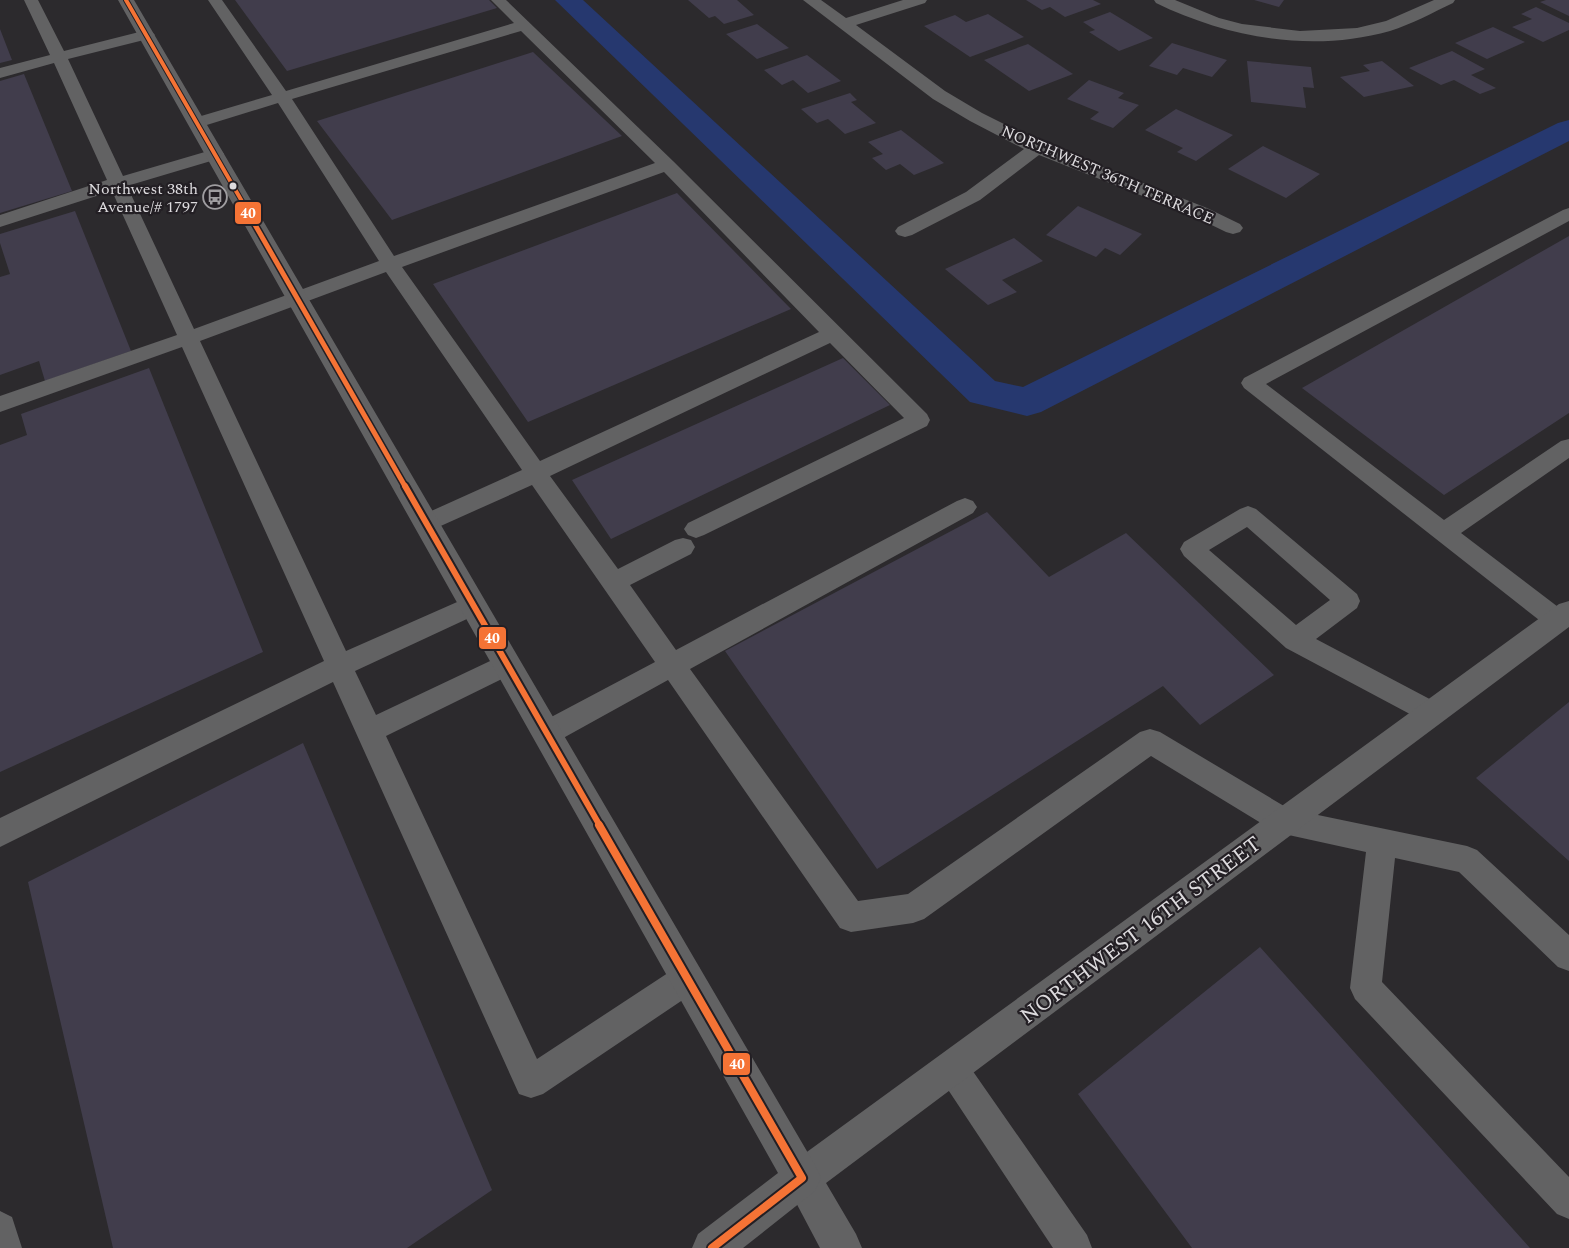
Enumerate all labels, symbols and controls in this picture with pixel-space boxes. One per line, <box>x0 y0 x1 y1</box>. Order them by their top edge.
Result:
street label: NORTHWEST 36TH TERRACE <box>998 119 1218 231</box>
place label: Northwest 38th Avenue/# 1797 <box>88 177 198 219</box>
unlabelled marker <box>228 181 238 191</box>
bus stop icon: Northwest 38th Avenue/# 1797 <box>202 184 228 210</box>
line badge: 40 <box>234 201 262 225</box>
text: 40 <box>240 203 256 224</box>
line badge: 40 <box>478 626 507 650</box>
text: 40 <box>484 628 500 649</box>
street label: NORTHWEST 16TH STREET <box>1013 828 1269 1032</box>
line badge: 40 <box>722 1052 751 1076</box>
text: 40 <box>729 1054 745 1075</box>

